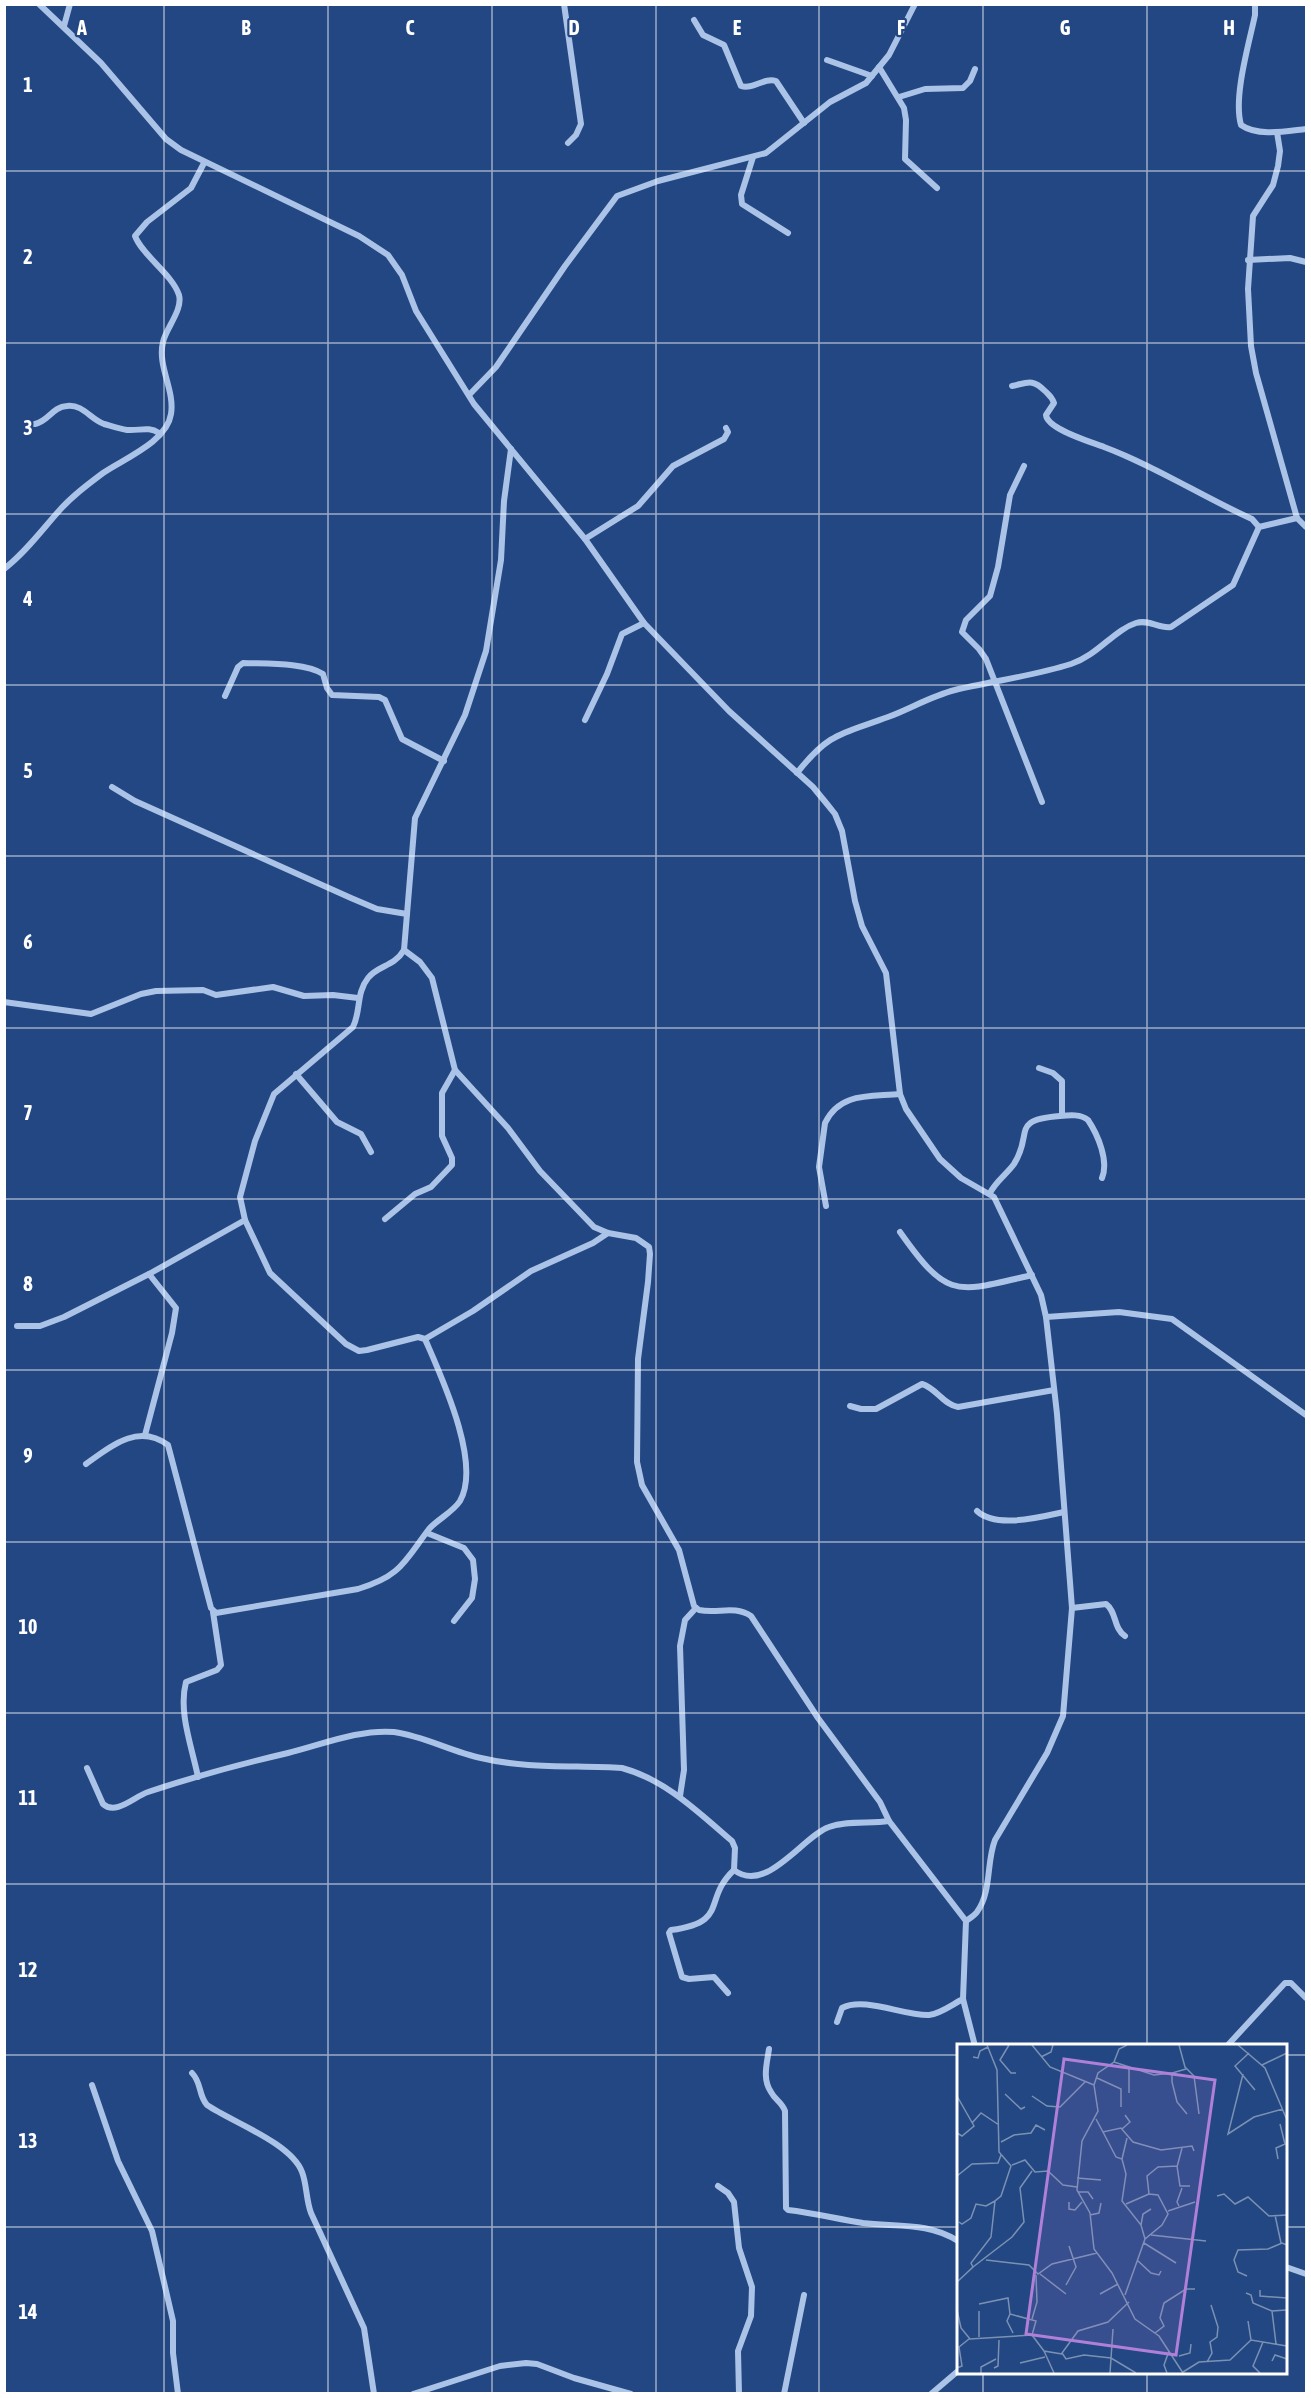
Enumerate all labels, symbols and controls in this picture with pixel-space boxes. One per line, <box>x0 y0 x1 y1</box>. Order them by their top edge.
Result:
text: A <box>76 16 87 39</box>
text: B <box>241 16 251 39</box>
text: C <box>406 16 415 39</box>
text: D <box>568 16 580 39</box>
text: E <box>733 16 742 39</box>
text: F <box>897 16 905 39</box>
text: G <box>1060 16 1071 39</box>
text: H <box>1223 16 1235 39</box>
text: 1 <box>23 73 33 96</box>
text: 2 <box>23 245 33 268</box>
text: 3 <box>23 416 33 439</box>
text: 4 <box>22 587 33 610</box>
text: 5 <box>23 759 33 782</box>
text: 6 <box>23 930 33 953</box>
text: 7 <box>23 1101 33 1124</box>
text: 8 <box>23 1272 33 1295</box>
text: 9 <box>23 1444 33 1467</box>
text: 10 <box>19 1615 37 1638</box>
text: 11 <box>19 1786 37 1809</box>
text: 12 <box>19 1958 37 1981</box>
inset map <box>957 2044 1287 2374</box>
text: 13 <box>19 2129 37 2152</box>
text: 14 <box>19 2300 37 2323</box>

